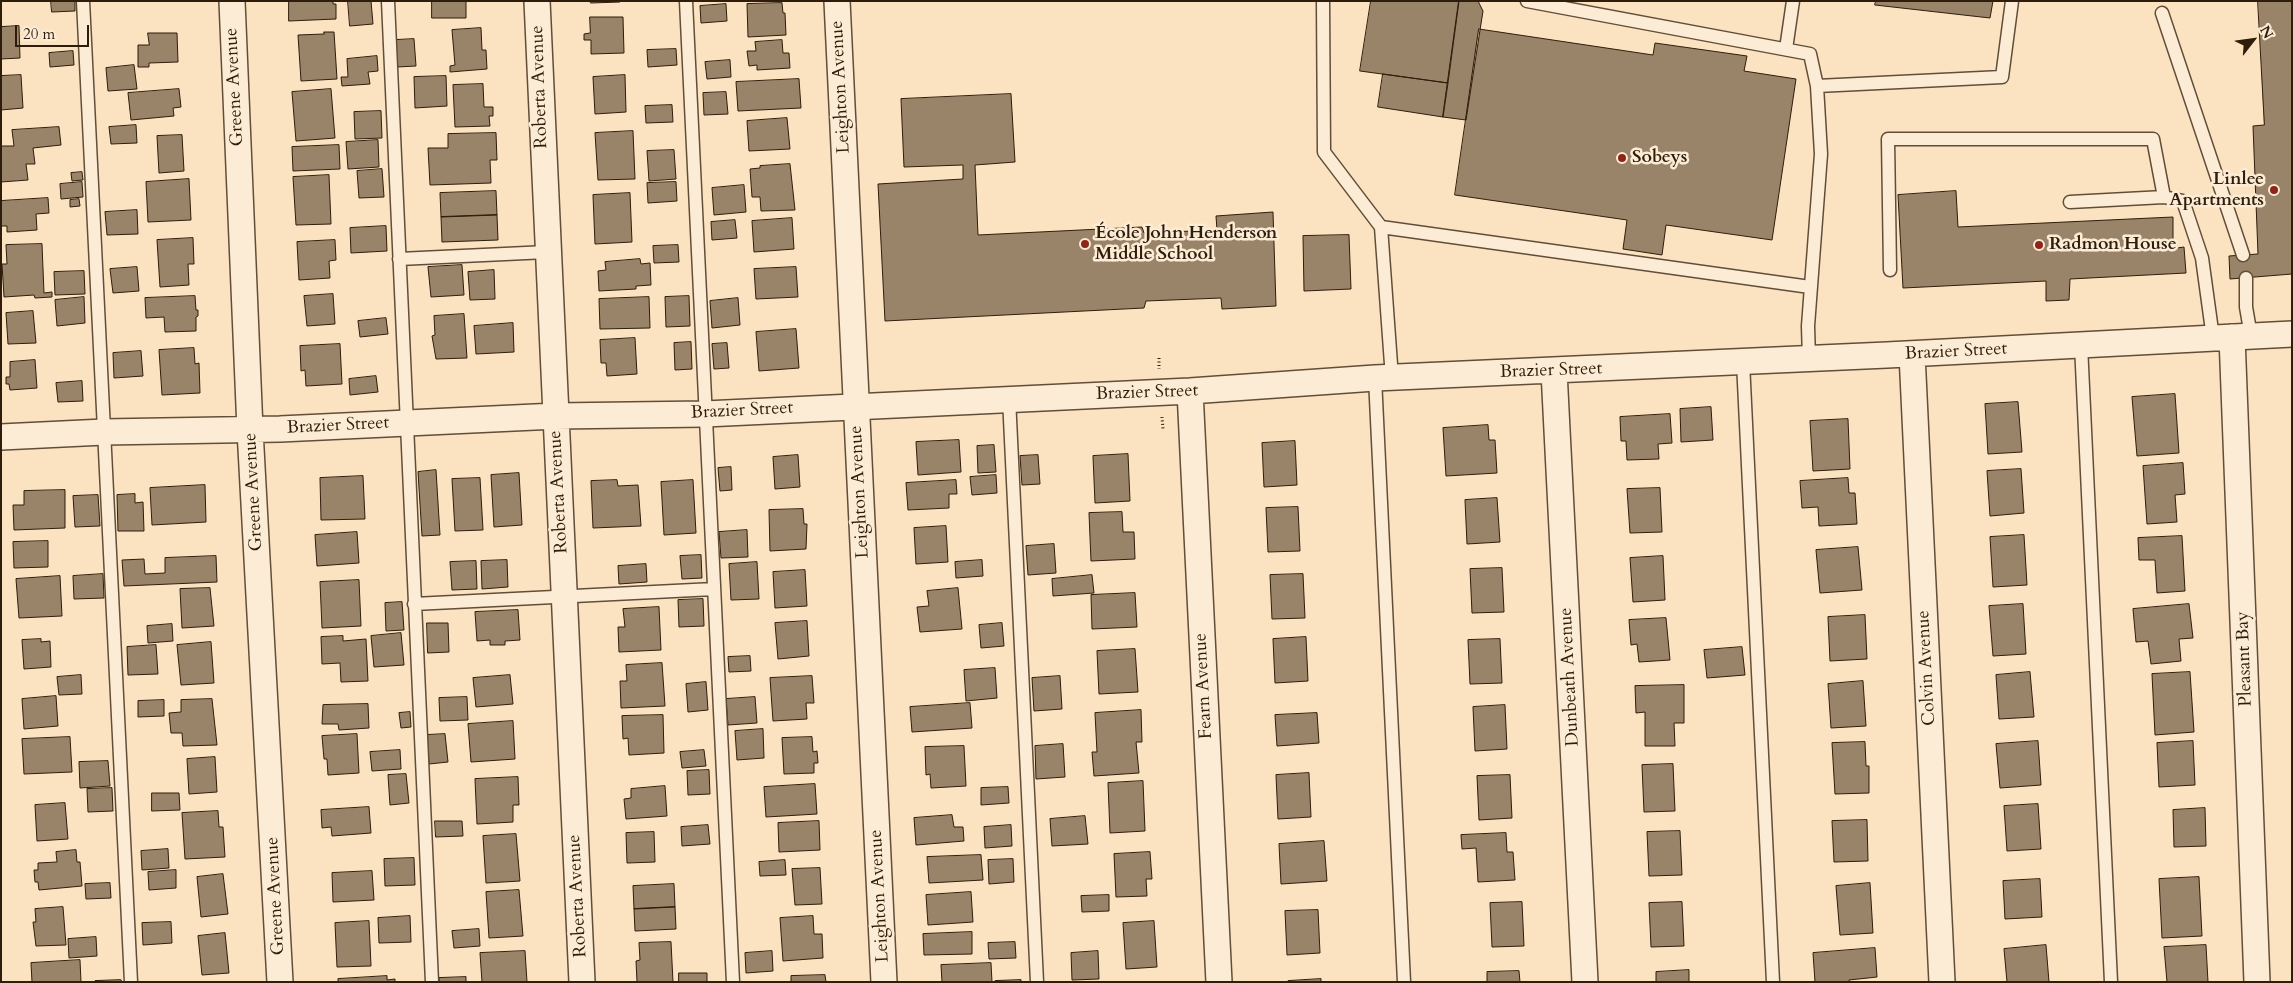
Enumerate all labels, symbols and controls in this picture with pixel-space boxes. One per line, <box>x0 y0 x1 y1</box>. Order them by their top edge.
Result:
scale bar <box>18 15 91 47</box>
north arrow <box>2228 15 2278 65</box>
street label: Leighton Avenue <box>827 20 855 154</box>
text: N <box>2255 22 2278 42</box>
text: 20 m <box>23 24 55 44</box>
street label: Roberta Avenue <box>527 25 553 149</box>
street label: Greene Avenue <box>221 27 249 147</box>
place label: Sobeys <box>1632 147 1687 169</box>
marker: Sobeys <box>1616 152 1628 164</box>
place label: Linlee Apartments <box>2169 169 2264 212</box>
marker: Linlee Apartments <box>2268 184 2280 196</box>
place label: École John Henderson Middle School <box>1095 223 1277 266</box>
place label: Radmon House <box>2049 234 2177 256</box>
marker: École John Henderson Middle School <box>1079 238 1091 250</box>
marker: Radmon House <box>2033 239 2045 251</box>
street label: Brazier Street <box>1904 339 2008 365</box>
street label: Brazier Street <box>1499 358 1603 384</box>
street label: Brazier Street <box>1095 380 1199 406</box>
street label: Brazier Street <box>690 398 794 424</box>
street label: Brazier Street <box>286 413 390 439</box>
street label: Leighton Avenue <box>846 425 874 559</box>
street label: Roberta Avenue <box>545 430 573 554</box>
street label: Greene Avenue <box>240 432 268 552</box>
street label: Dunbeath Avenue <box>1556 607 1584 747</box>
street label: Colvin Avenue <box>1913 610 1941 726</box>
street label: Pleasant Bay <box>2233 611 2257 707</box>
street label: Fearn Avenue <box>1190 632 1218 740</box>
street label: Leighton Avenue <box>866 829 894 963</box>
street label: Roberta Avenue <box>564 834 592 958</box>
street label: Greene Avenue <box>262 836 290 956</box>

